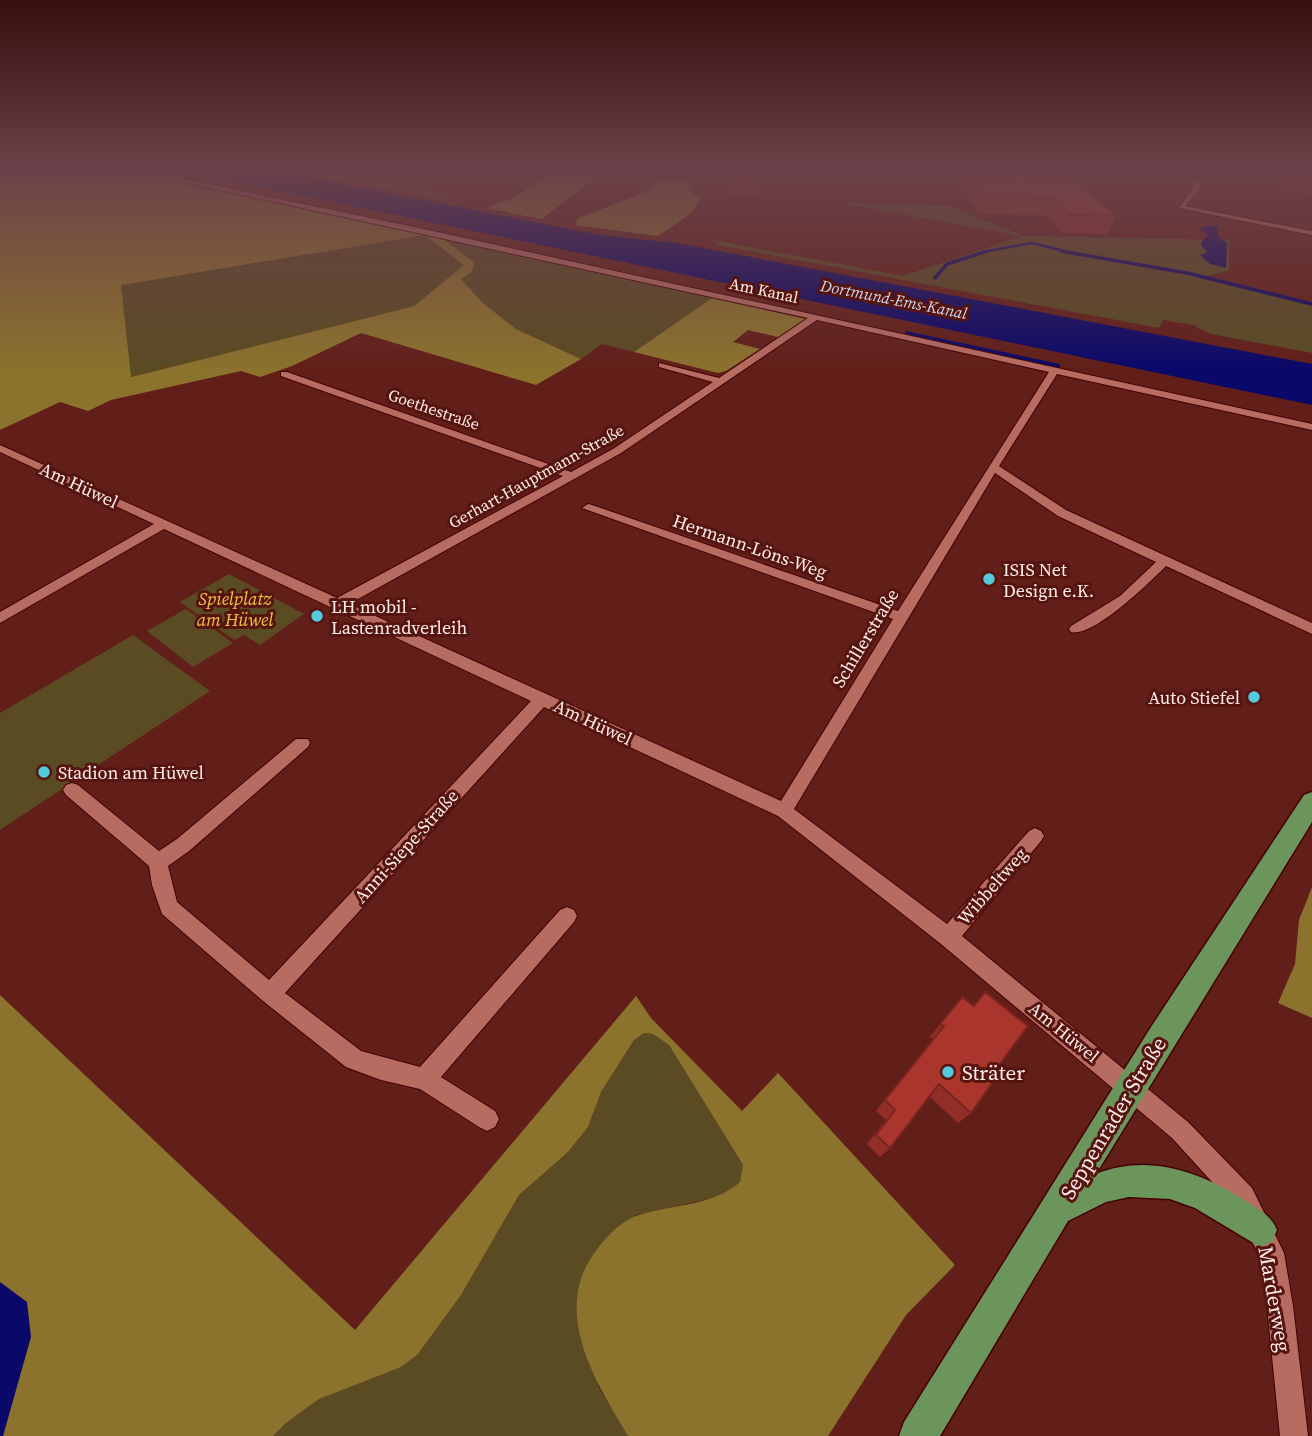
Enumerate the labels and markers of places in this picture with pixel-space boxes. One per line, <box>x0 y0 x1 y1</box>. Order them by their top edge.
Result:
place label: ISIS Net Design e.K. <box>1003 557 1094 603</box>
marker: ISIS Net Design e.K. <box>981 571 997 587</box>
place label: LH mobil - Lastenradverleih <box>331 594 467 640</box>
marker: LH mobil - Lastenradverleih <box>309 608 325 624</box>
place label: Auto Stiefel <box>1148 685 1240 710</box>
marker: Auto Stiefel <box>1246 689 1262 705</box>
place label: Stadion am Hüwel <box>58 760 204 785</box>
marker: Stadion am Hüwel <box>36 764 52 780</box>
place label: Sträter <box>962 1058 1025 1087</box>
marker: Sträter <box>940 1064 956 1080</box>

